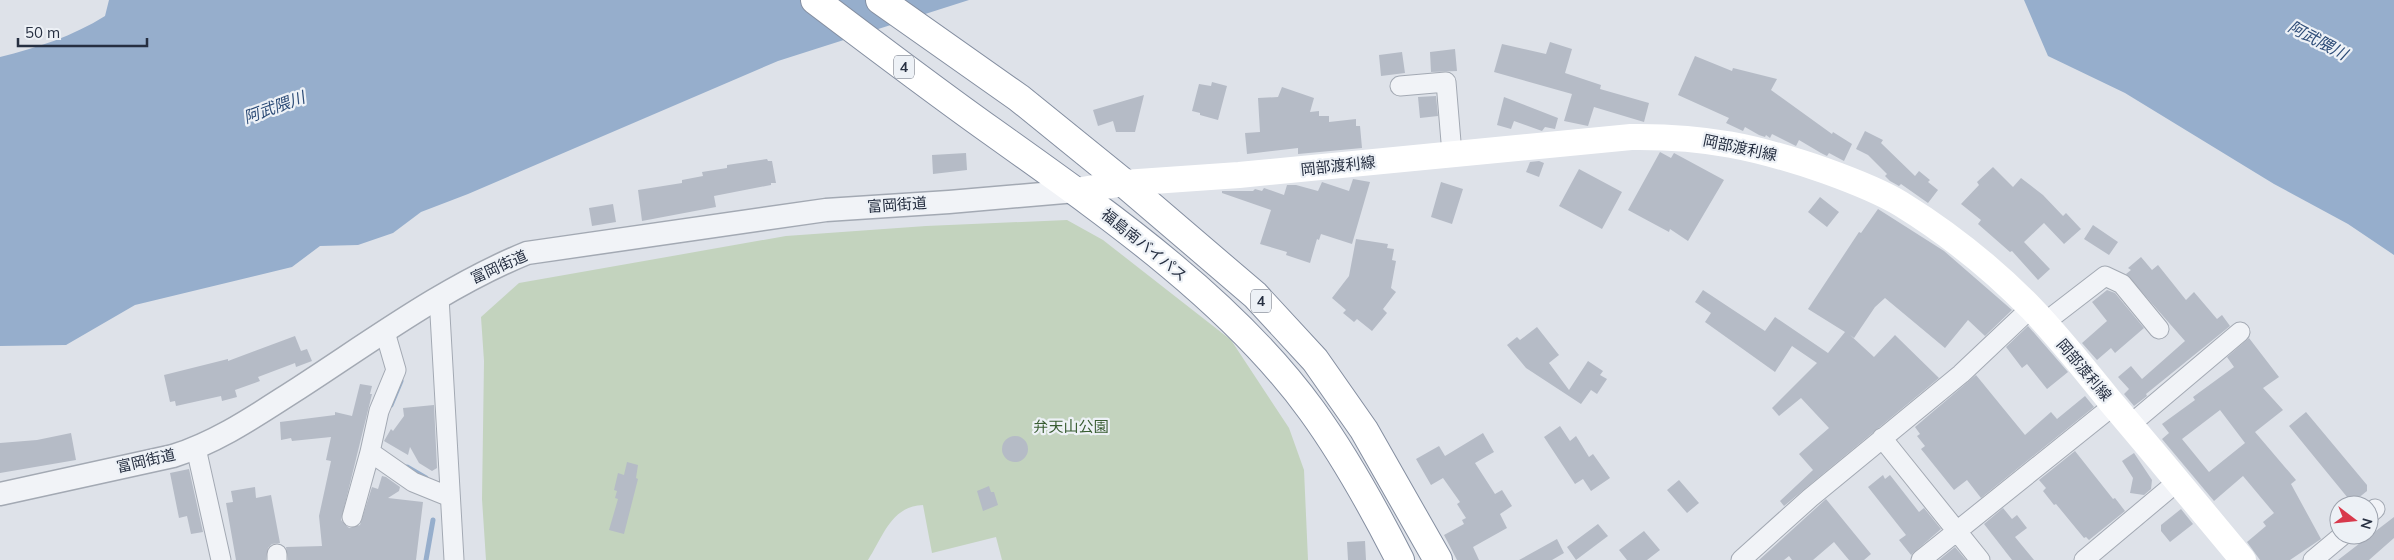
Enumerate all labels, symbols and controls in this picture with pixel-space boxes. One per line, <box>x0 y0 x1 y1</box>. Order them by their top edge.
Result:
scale bar <box>18 15 146 47</box>
water label: 阿武隈川 <box>2285 16 2353 65</box>
text: 50 m <box>25 23 60 42</box>
road number: 4 <box>894 56 914 78</box>
water label: 阿武隈川 <box>241 86 309 127</box>
street label: 岡部渡利線 <box>1701 130 1779 165</box>
street label: 岡部渡利線 <box>1300 152 1376 179</box>
street label: 富岡街道 <box>866 193 928 216</box>
street label: 福島南バイパス <box>1098 204 1191 285</box>
street label: 富岡街道 <box>468 246 530 287</box>
road number: 4 <box>1251 290 1271 312</box>
street label: 岡部渡利線 <box>2053 335 2116 405</box>
park label: 弁天山公園 <box>1033 417 1109 436</box>
street label: 富岡街道 <box>115 445 177 477</box>
north arrow <box>2329 495 2379 545</box>
text: N <box>2356 516 2377 531</box>

